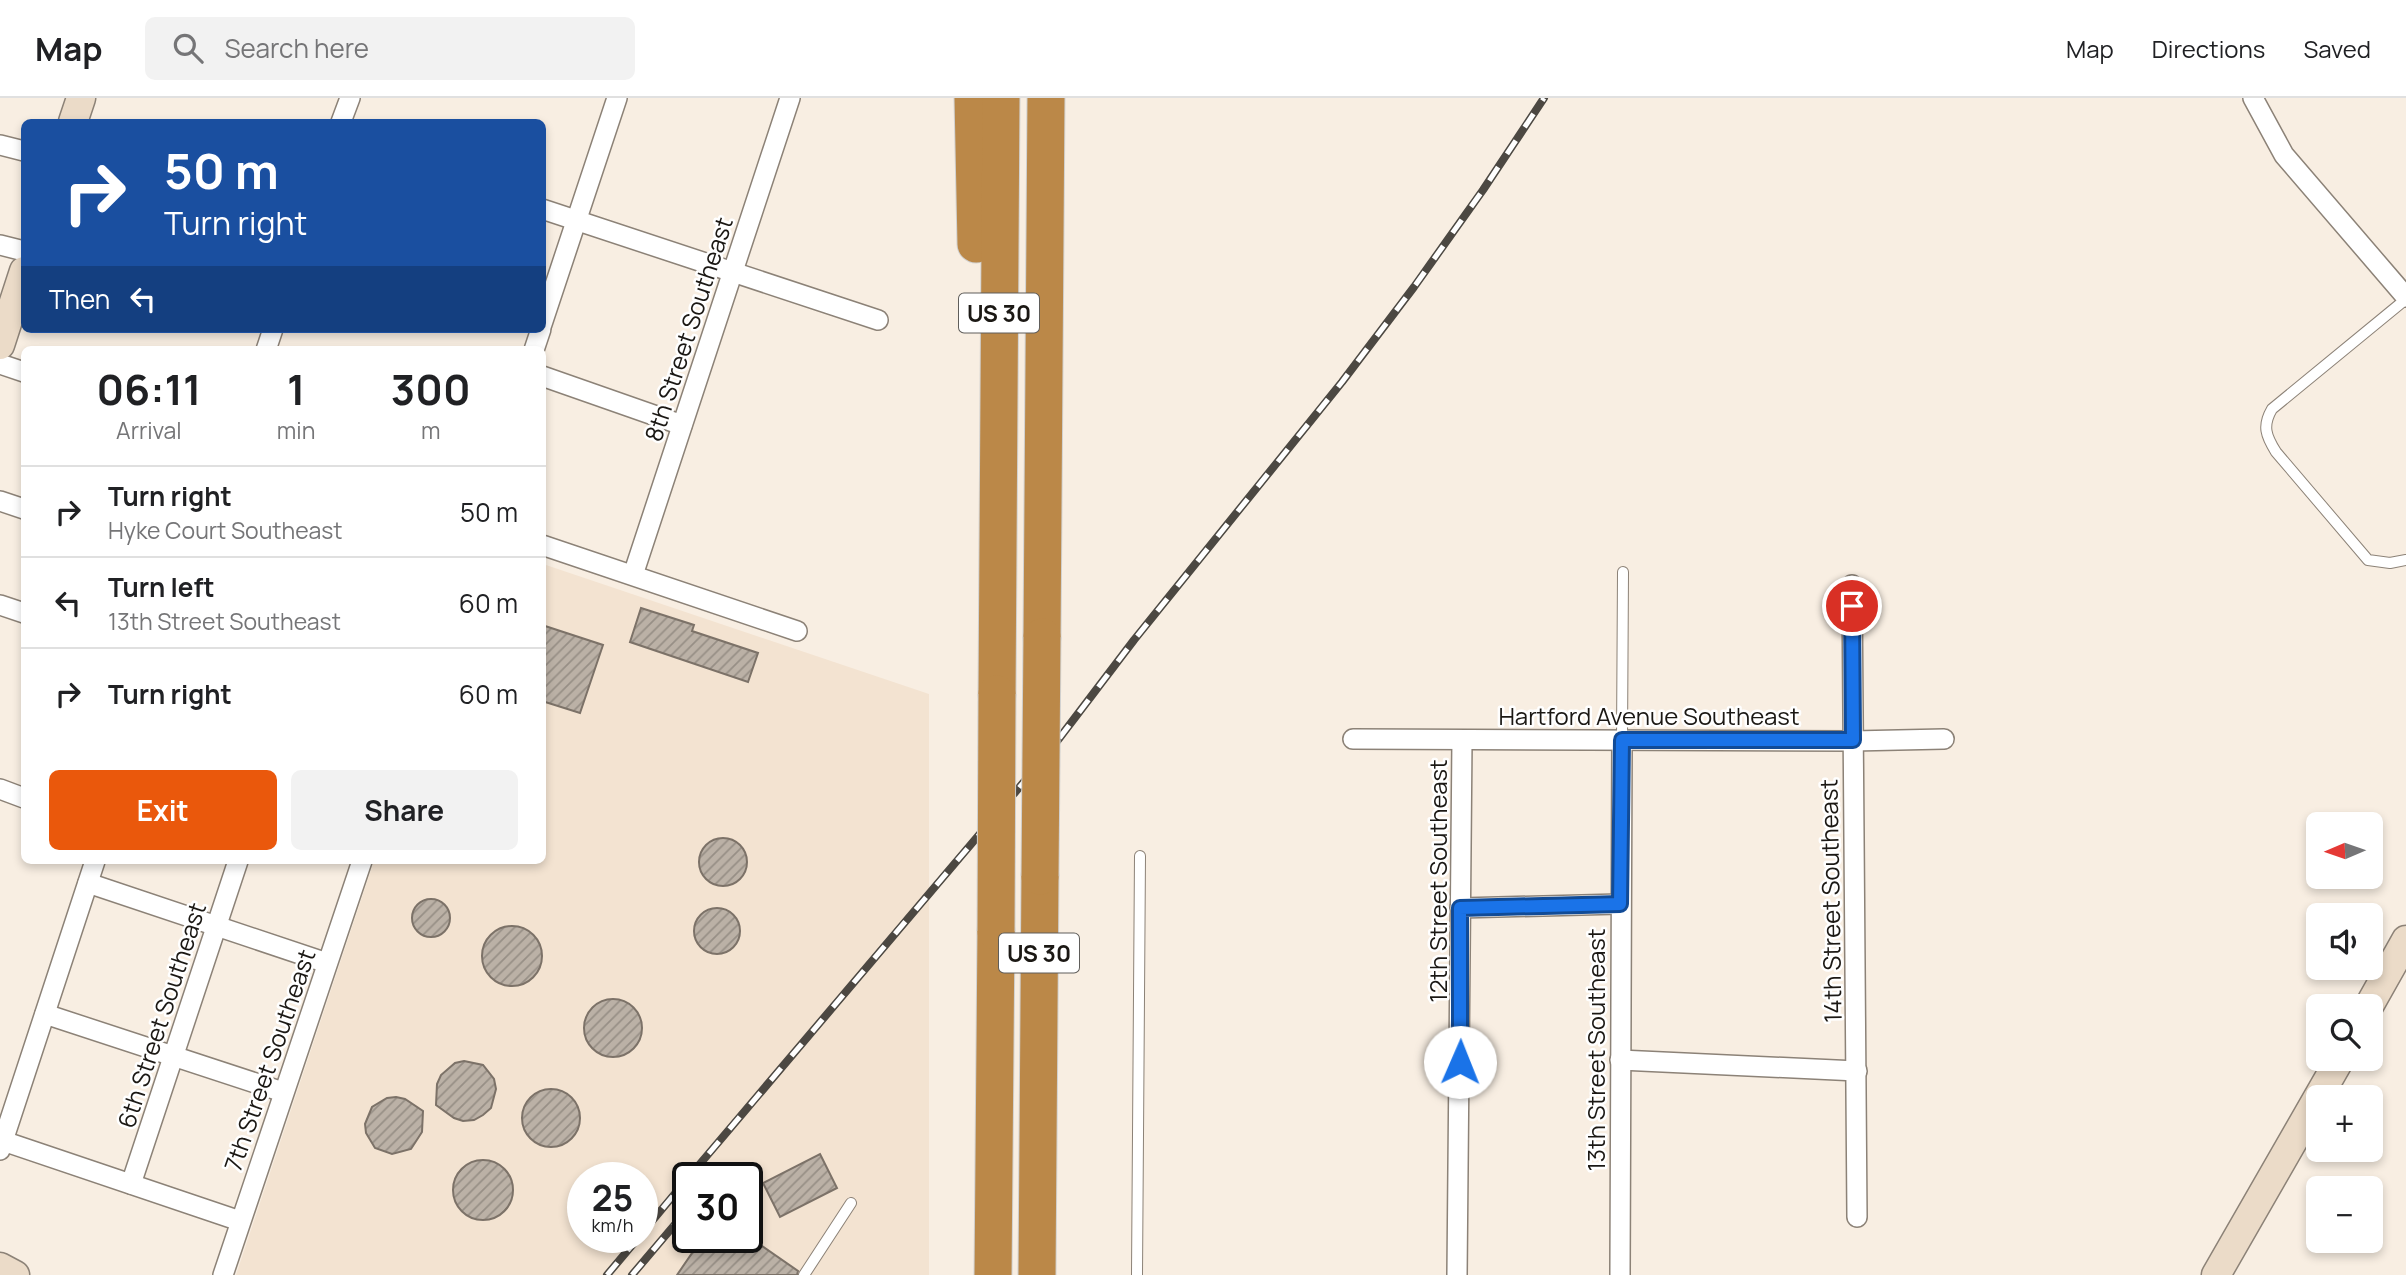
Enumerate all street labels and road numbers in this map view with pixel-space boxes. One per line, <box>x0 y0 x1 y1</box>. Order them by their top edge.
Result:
street label: 8th Street Southeast <box>636 212 740 446</box>
road number: US 30 <box>959 294 1039 332</box>
street label: Hartford Avenue Southeast <box>1498 699 1800 732</box>
street label: 12th Street Southeast <box>1421 759 1454 1003</box>
street label: 14th Street Southeast <box>1811 779 1849 1023</box>
street label: 6th Street Southeast <box>109 898 213 1132</box>
street label: 13th Street Southeast <box>1579 928 1612 1172</box>
road number: US 30 <box>999 933 1079 972</box>
street label: 7th Street Southeast <box>216 945 322 1175</box>

